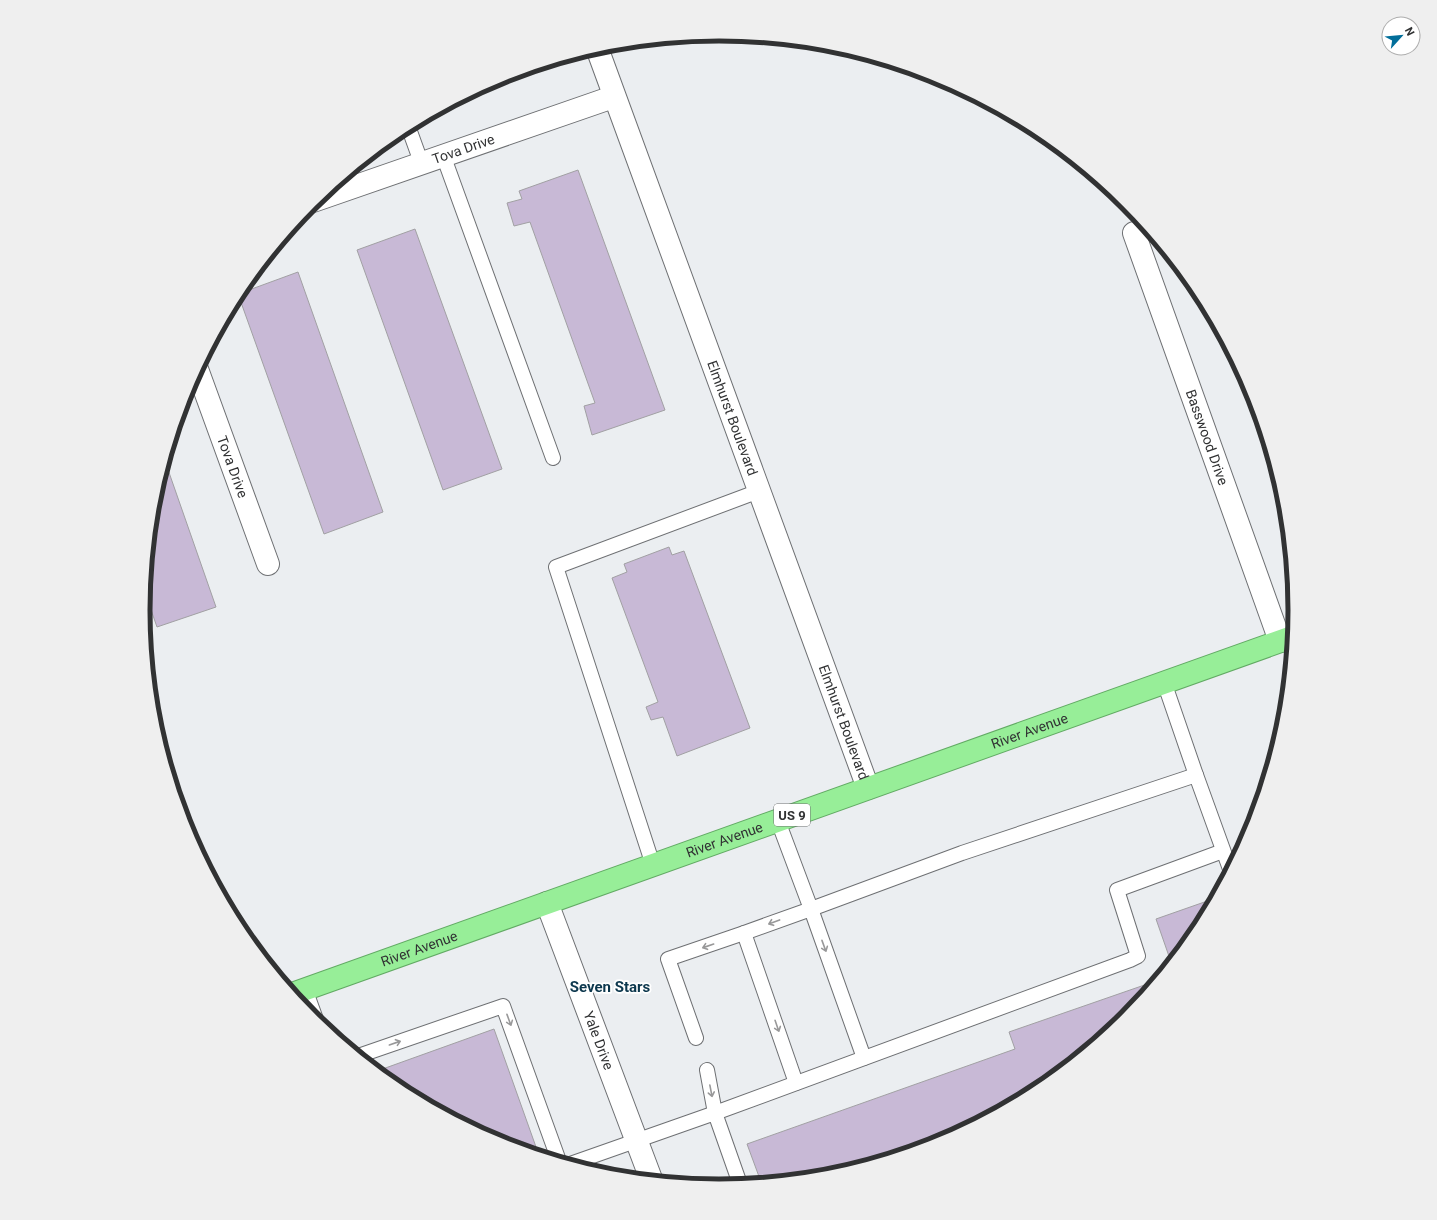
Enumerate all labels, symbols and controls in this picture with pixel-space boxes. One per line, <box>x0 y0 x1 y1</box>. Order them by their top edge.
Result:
north arrow <box>1381 16 1421 56</box>
text: N <box>1402 25 1417 38</box>
street label: Tova Drive <box>430 131 496 167</box>
street label: Elmhurst Boulevard <box>704 358 761 478</box>
street label: Basswood Drive <box>1183 387 1232 487</box>
street label: Tova Drive <box>214 434 251 500</box>
street label: Elmhurst Boulevard <box>816 663 872 782</box>
street label: River Avenue <box>989 710 1070 752</box>
road number: US 9 <box>774 804 810 826</box>
street label: River Avenue <box>684 819 765 861</box>
one-way arrow <box>769 919 781 927</box>
street label: River Avenue <box>379 928 460 970</box>
one-way arrow <box>821 939 828 952</box>
one-way arrow <box>702 942 714 950</box>
district label: Seven Stars <box>570 978 651 996</box>
street label: Yale Drive <box>581 1009 617 1072</box>
one-way arrow <box>505 1014 513 1026</box>
one-way arrow <box>773 1020 781 1032</box>
one-way arrow <box>389 1039 402 1046</box>
one-way arrow <box>707 1084 715 1097</box>

